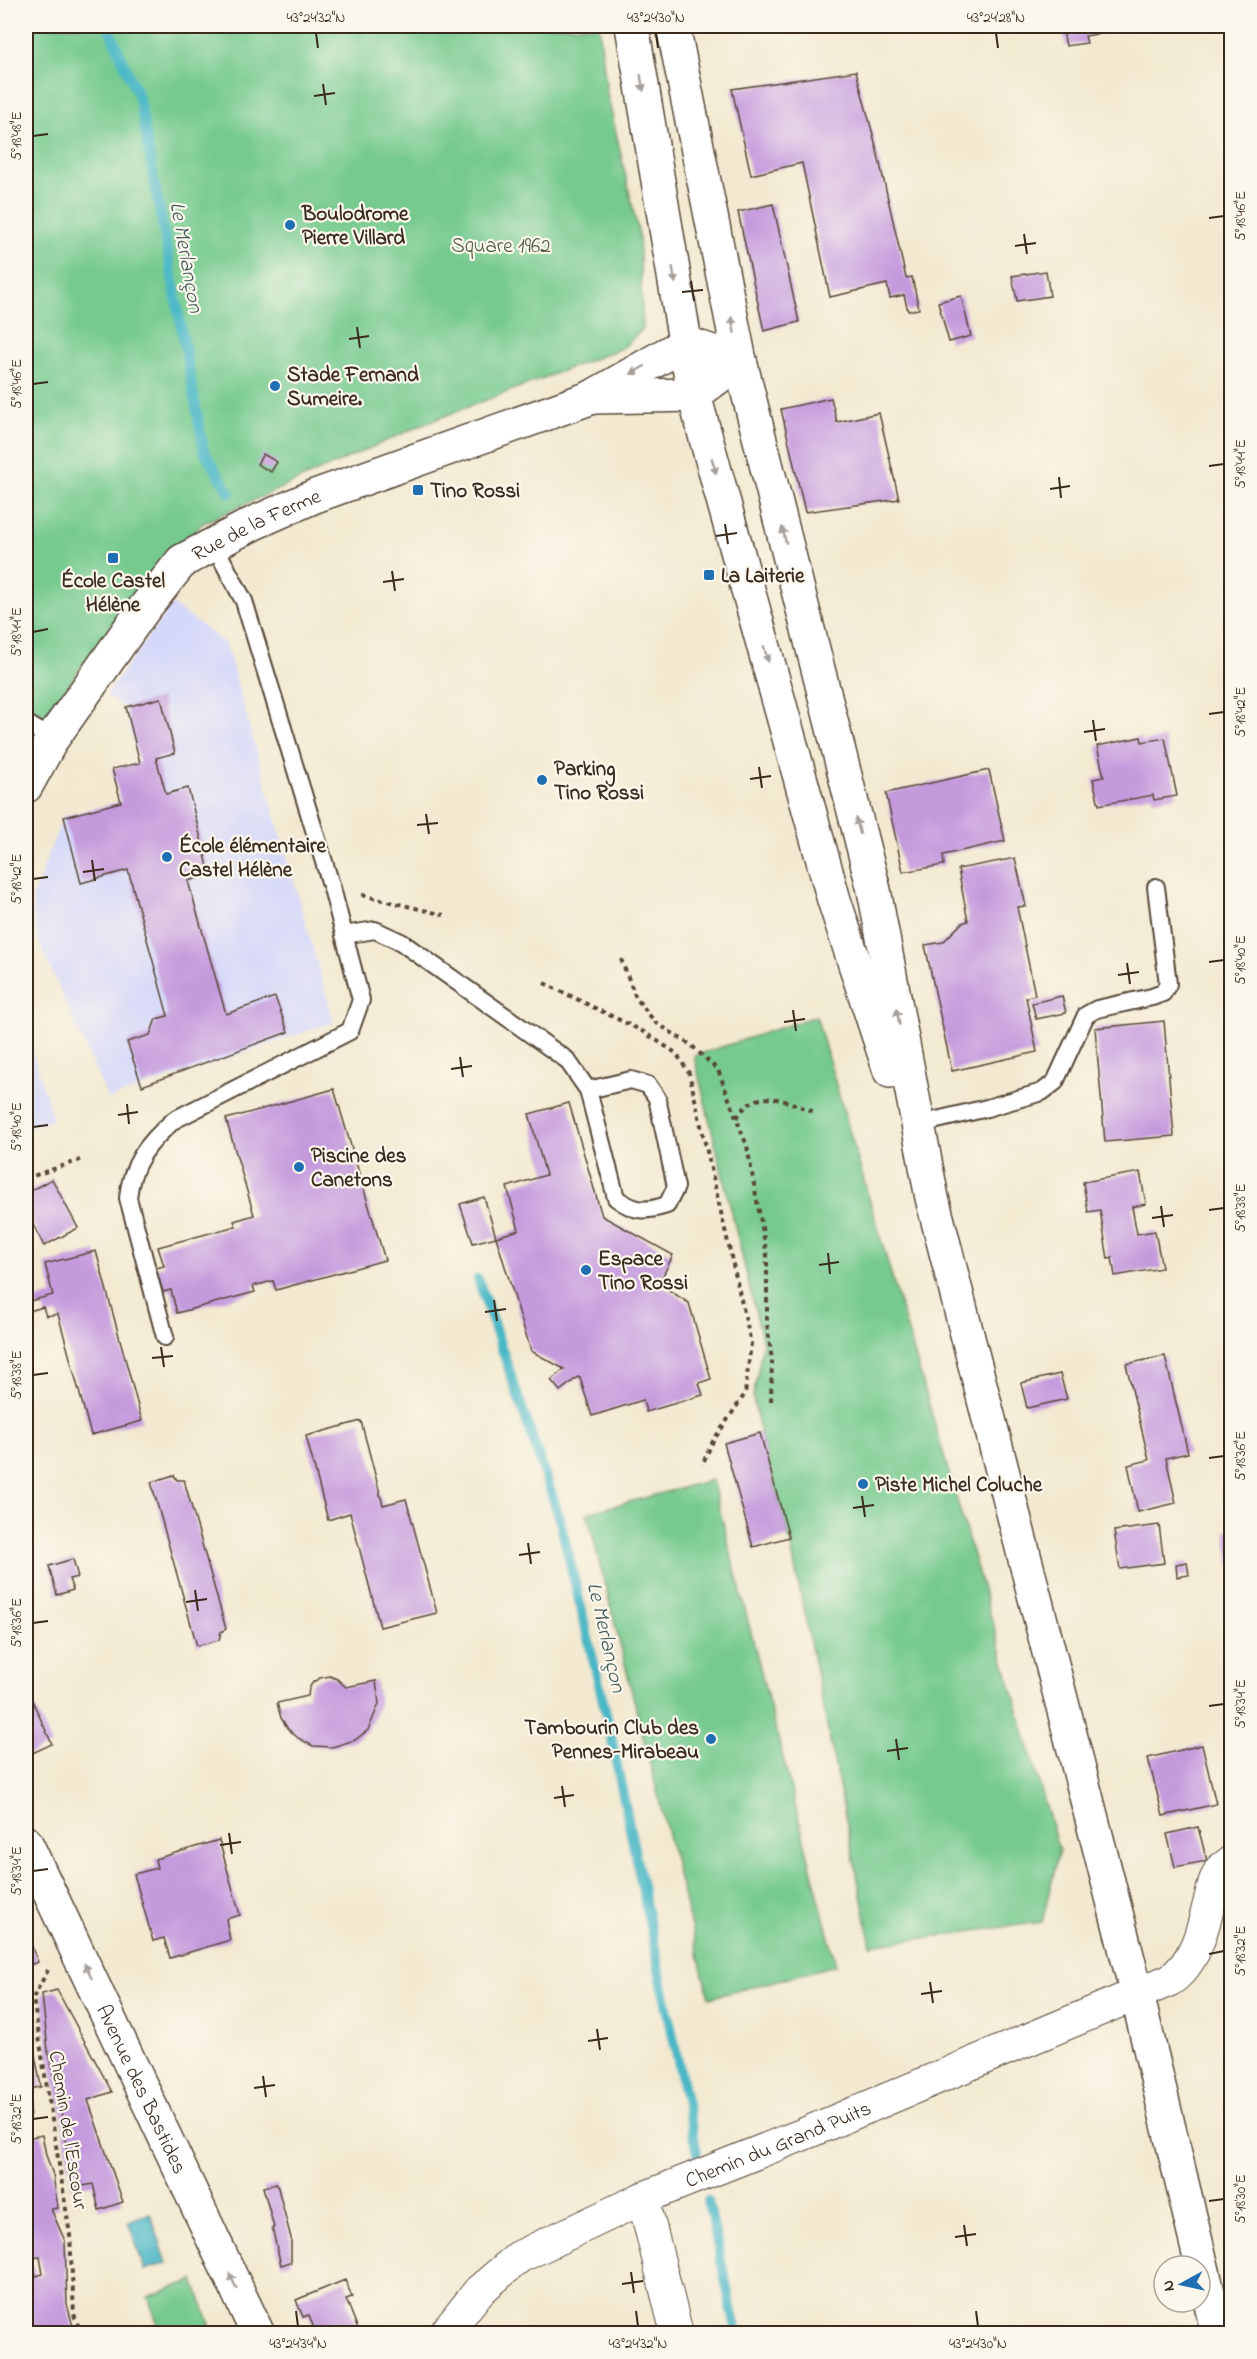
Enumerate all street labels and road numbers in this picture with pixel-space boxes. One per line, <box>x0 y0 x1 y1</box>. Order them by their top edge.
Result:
street label: Rue de la Ferme <box>187 482 326 570</box>
street label: Avenue des Bastides <box>87 2000 193 2179</box>
street label: Chemin de l'Escour <box>40 2049 94 2213</box>
street label: Chemin du Grand Puits <box>681 2094 876 2197</box>

